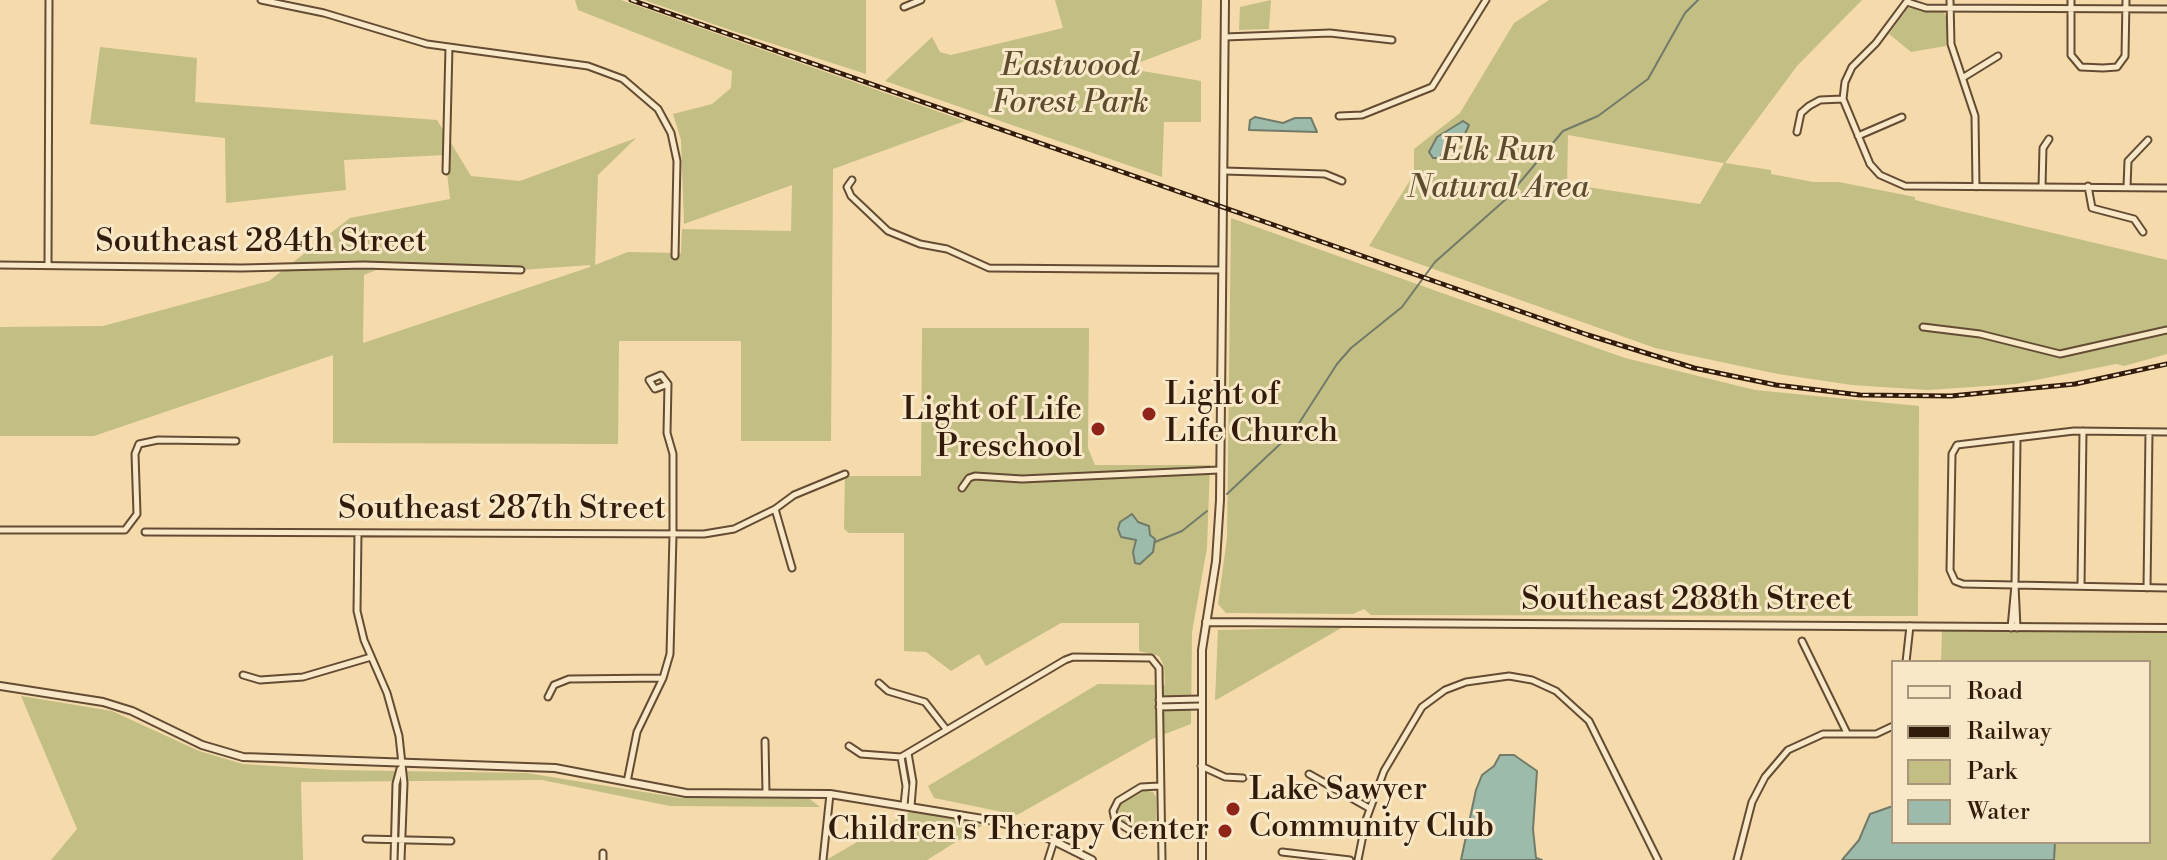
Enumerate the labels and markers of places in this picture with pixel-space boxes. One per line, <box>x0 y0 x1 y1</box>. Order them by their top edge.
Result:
place label: Light of Life Church <box>1165 377 1338 452</box>
place label: Light of Life Preschool <box>902 392 1082 467</box>
marker: Light of Life Church <box>1140 405 1158 423</box>
marker: Light of Life Preschool <box>1089 420 1107 438</box>
place label: Lake Sawyer Community Club <box>1249 772 1494 847</box>
marker: Lake Sawyer Community Club <box>1224 800 1242 818</box>
place label: Children's Therapy Center <box>828 812 1209 850</box>
marker: Children's Therapy Center <box>1216 822 1234 840</box>

